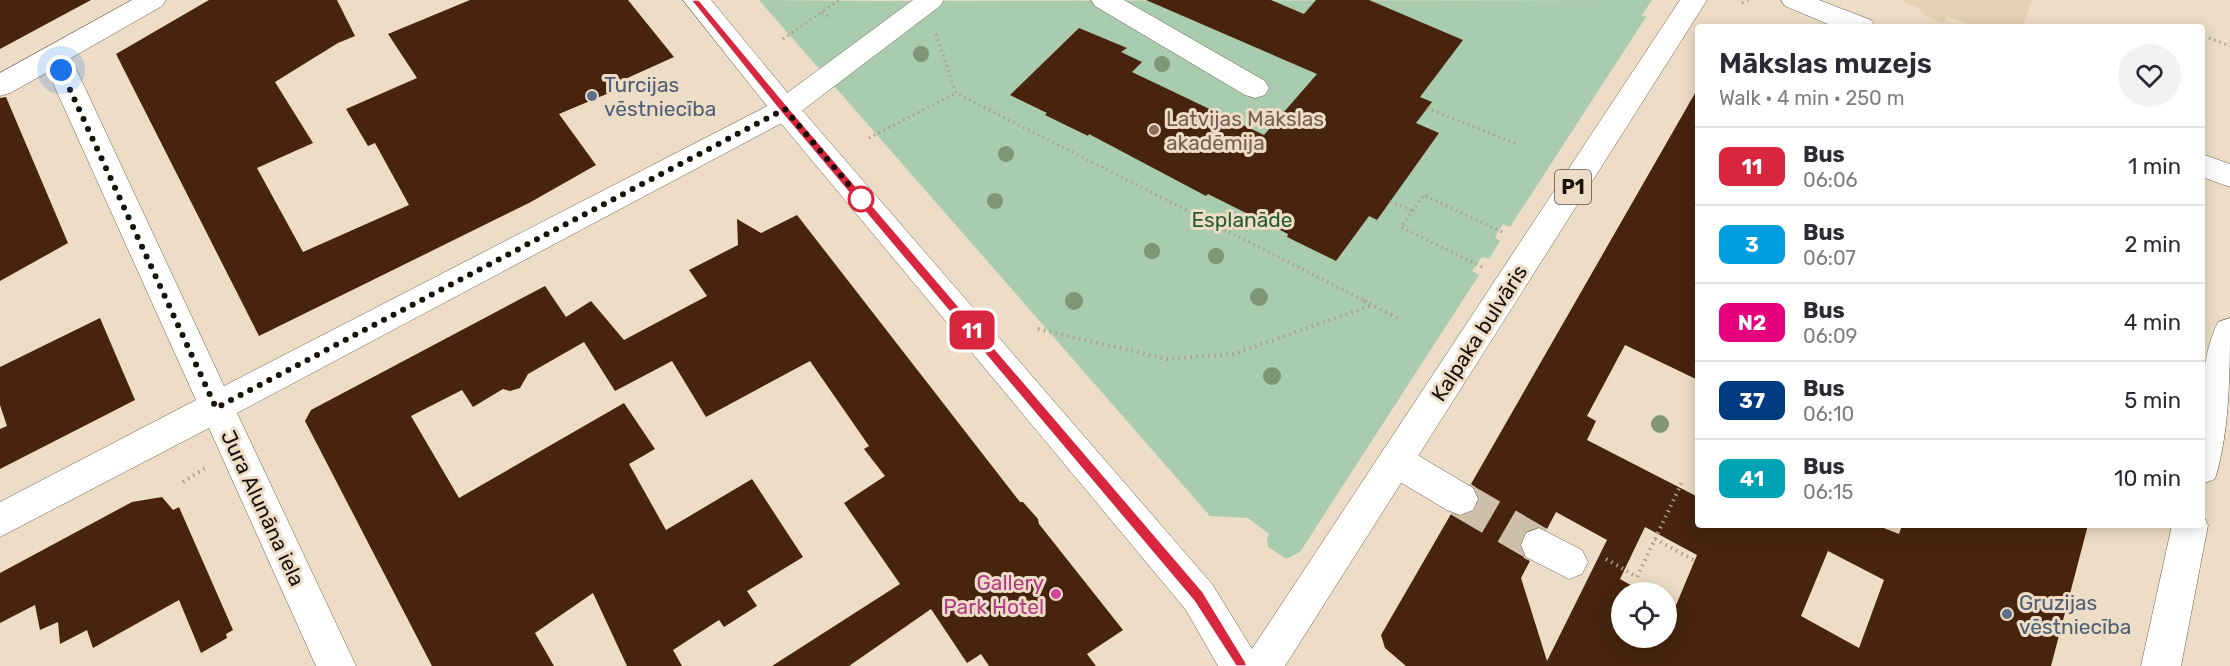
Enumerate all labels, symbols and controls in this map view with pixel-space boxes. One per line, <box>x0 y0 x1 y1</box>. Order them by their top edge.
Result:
button: heart <box>2118 44 2181 107</box>
text: Mākslas muzejs <box>1719 47 1932 80</box>
your location <box>46 55 76 85</box>
place label: Turcijas vēstniecība <box>604 72 716 121</box>
text: Walk · 4 min · 250 m <box>1719 86 1904 110</box>
marker: Turcijas vēstniecība <box>585 89 599 103</box>
place label: Latvijas Mākslas akadēmija <box>1166 106 1324 155</box>
marker: Latvijas Mākslas akadēmija <box>1147 123 1161 137</box>
text: Bus <box>1803 141 1845 168</box>
text: 1 min <box>2128 153 2181 180</box>
text: 11 <box>1742 154 1762 179</box>
text: 06:06 <box>1803 168 1858 192</box>
road number: P1 <box>1555 170 1591 204</box>
unlabelled marker <box>848 186 874 212</box>
park label: Esplanāde <box>1191 207 1293 232</box>
text: Bus <box>1803 219 1845 246</box>
text: 2 min <box>2124 231 2181 258</box>
text: 3 <box>1745 232 1759 257</box>
text: 06:07 <box>1803 246 1856 270</box>
street label: Kalpaka bulvāris <box>1426 260 1532 406</box>
text: Bus <box>1803 297 1845 324</box>
text: 4 min <box>2124 309 2181 336</box>
line badge: 11 <box>945 310 999 350</box>
text: N2 <box>1738 310 1766 335</box>
text: 11 <box>962 318 982 343</box>
text: 06:09 <box>1803 324 1857 348</box>
text: Bus <box>1803 375 1845 402</box>
text: 5 min <box>2124 387 2181 414</box>
text: 37 <box>1739 388 1765 413</box>
text: 06:10 <box>1803 402 1854 426</box>
street label: Jura Alunāna iela <box>216 426 310 590</box>
text: Bus <box>1803 453 1845 480</box>
text: 10 min <box>2114 465 2181 492</box>
text: 41 <box>1740 466 1764 491</box>
text: 06:15 <box>1803 480 1853 504</box>
place label: Gallery Park Hotel <box>943 570 1044 619</box>
map controls <box>1611 582 1677 648</box>
button: locate <box>1611 582 1677 648</box>
marker: Gallery Park Hotel <box>1049 587 1063 601</box>
place label: Gruzijas vēstniecība <box>2019 590 2131 639</box>
marker: Gruzijas vēstniecība <box>2000 607 2014 621</box>

